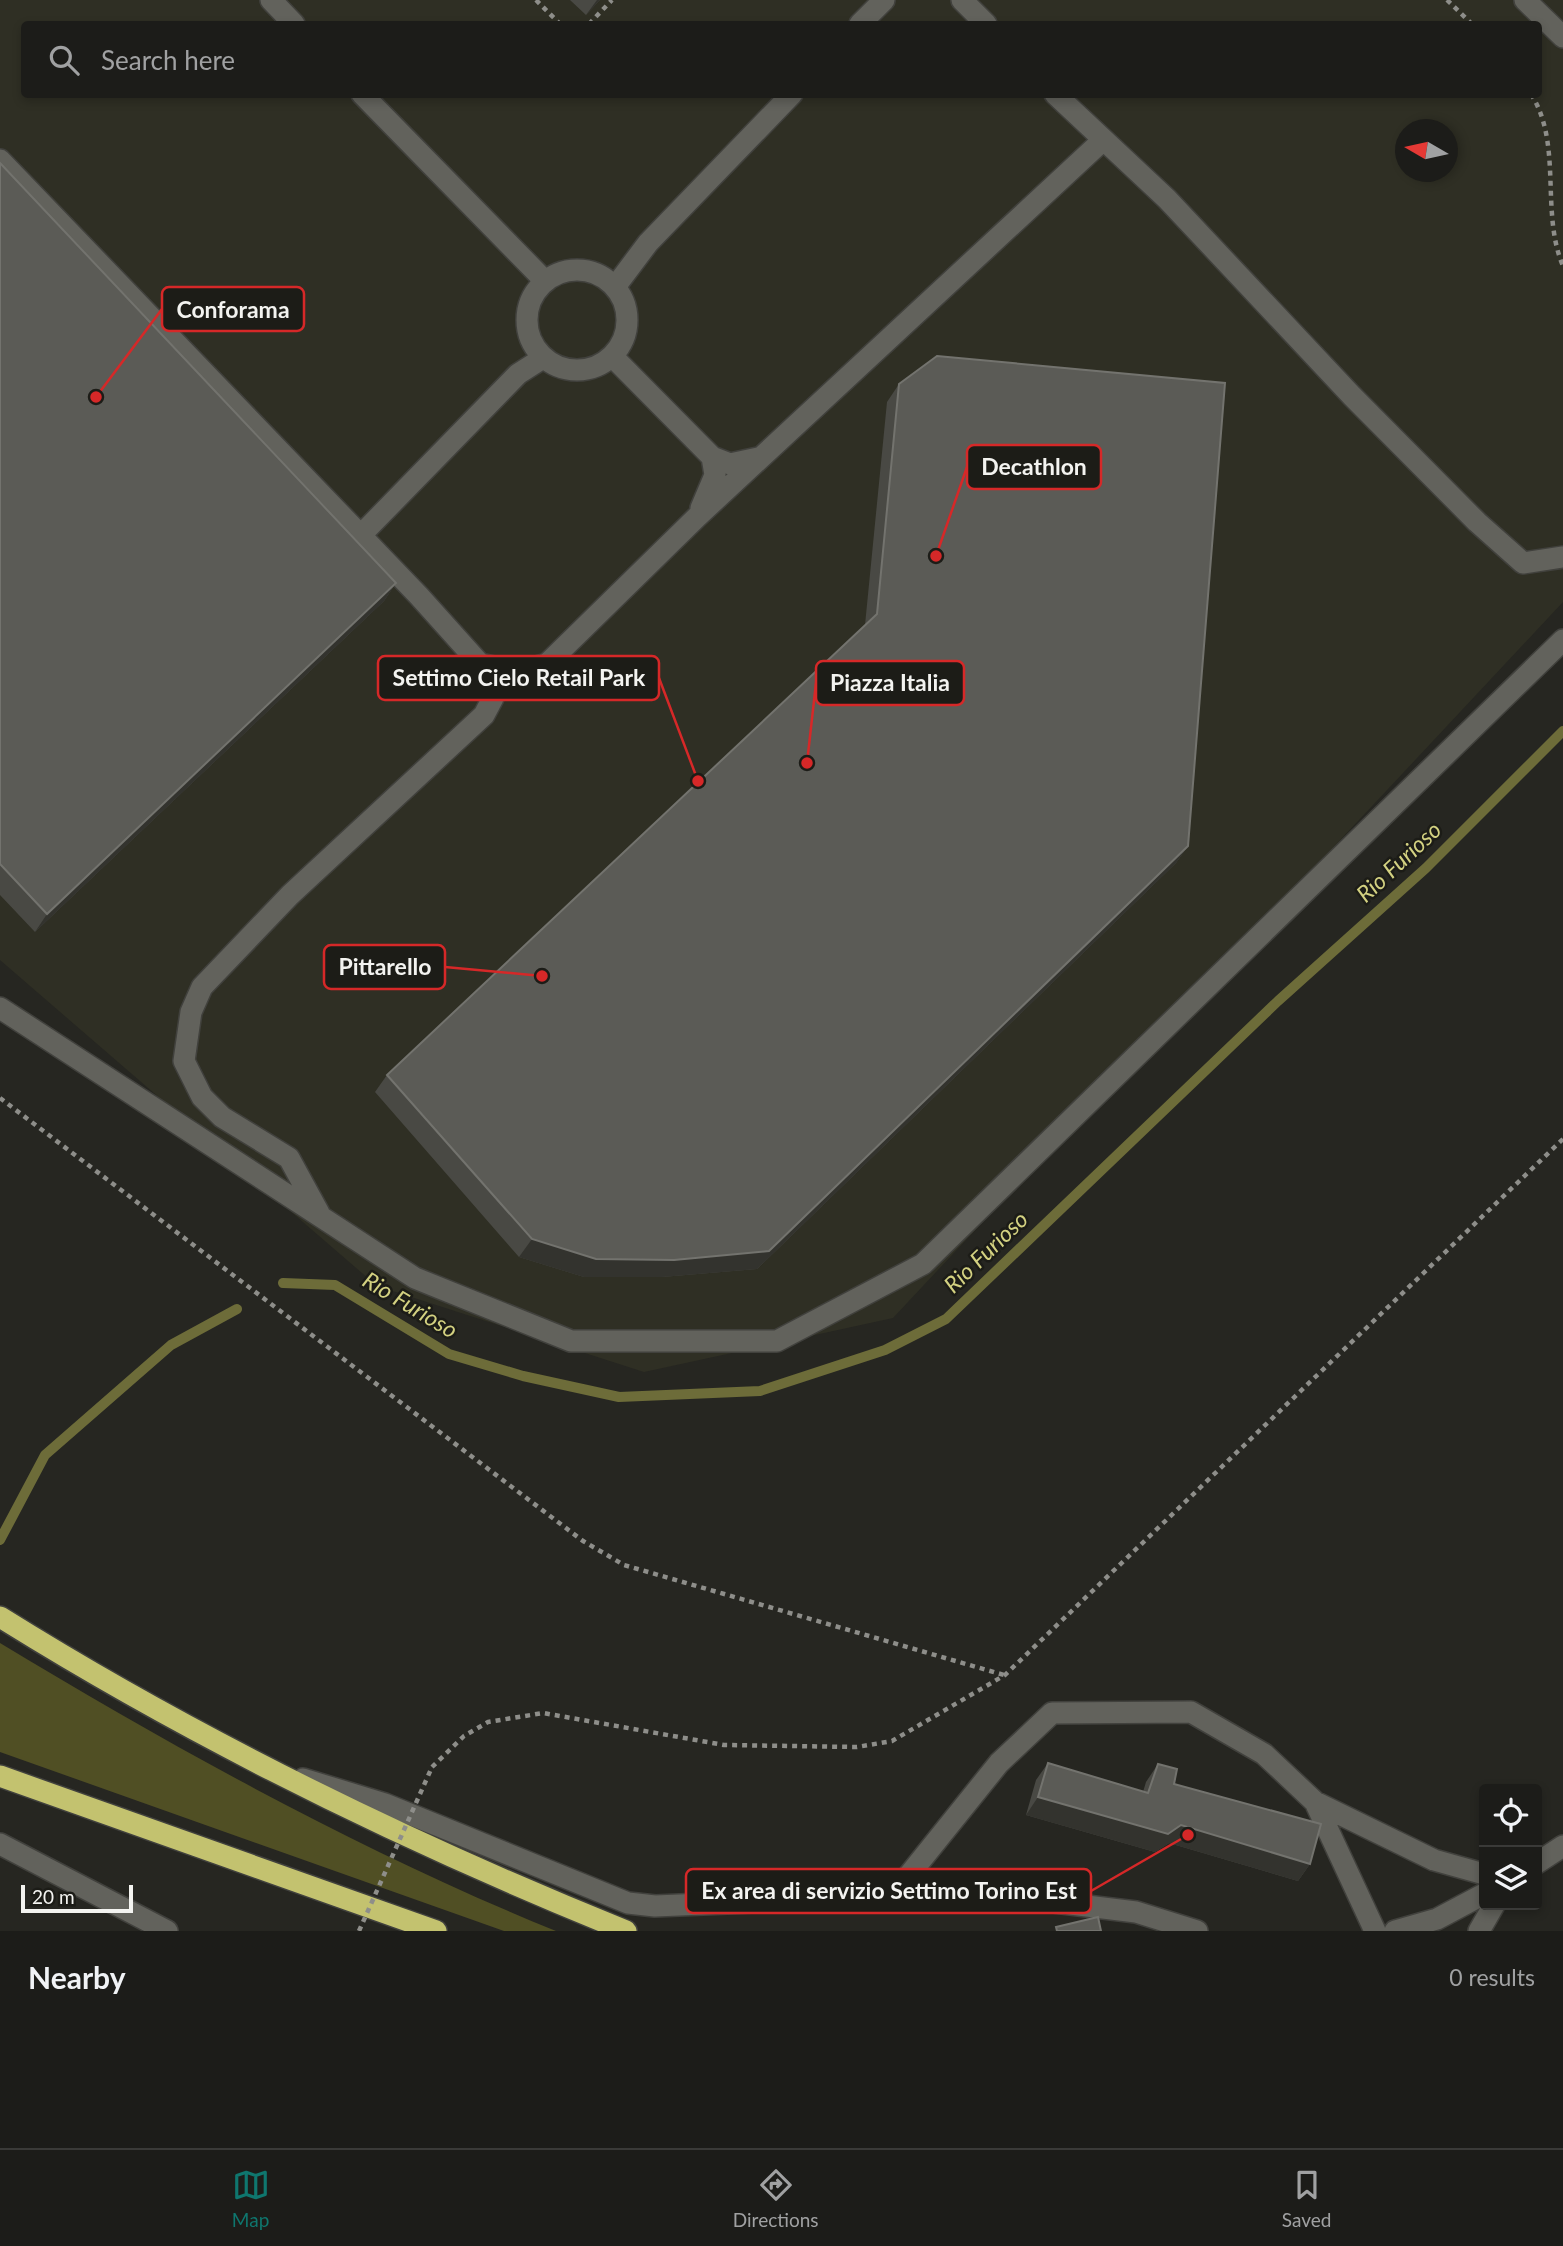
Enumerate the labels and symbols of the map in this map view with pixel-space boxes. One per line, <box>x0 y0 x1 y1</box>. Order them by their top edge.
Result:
north arrow <box>1395 119 1458 182</box>
callout: Conforama <box>162 287 304 331</box>
text: Conforama <box>176 295 290 323</box>
callout: Decathlon <box>967 445 1101 489</box>
text: Decathlon <box>981 452 1087 480</box>
callout: Settimo Cielo Retail Park <box>378 656 659 700</box>
callout: Piazza Italia <box>816 661 964 705</box>
text: Settimo Cielo Retail Park <box>393 663 646 691</box>
text: Piazza Italia <box>830 668 950 696</box>
water label: Rio Furioso <box>1350 815 1446 907</box>
callout: Pittarello <box>324 945 445 989</box>
text: Pittarello <box>338 952 432 980</box>
water label: Rio Furioso <box>938 1205 1033 1298</box>
water label: Rio Furioso <box>358 1265 463 1343</box>
callout: Ex area di servizio Settimo Torino Est <box>686 1869 1091 1913</box>
text: Ex area di servizio Settimo Torino Est <box>701 1876 1077 1904</box>
scale bar <box>21 1882 133 1914</box>

